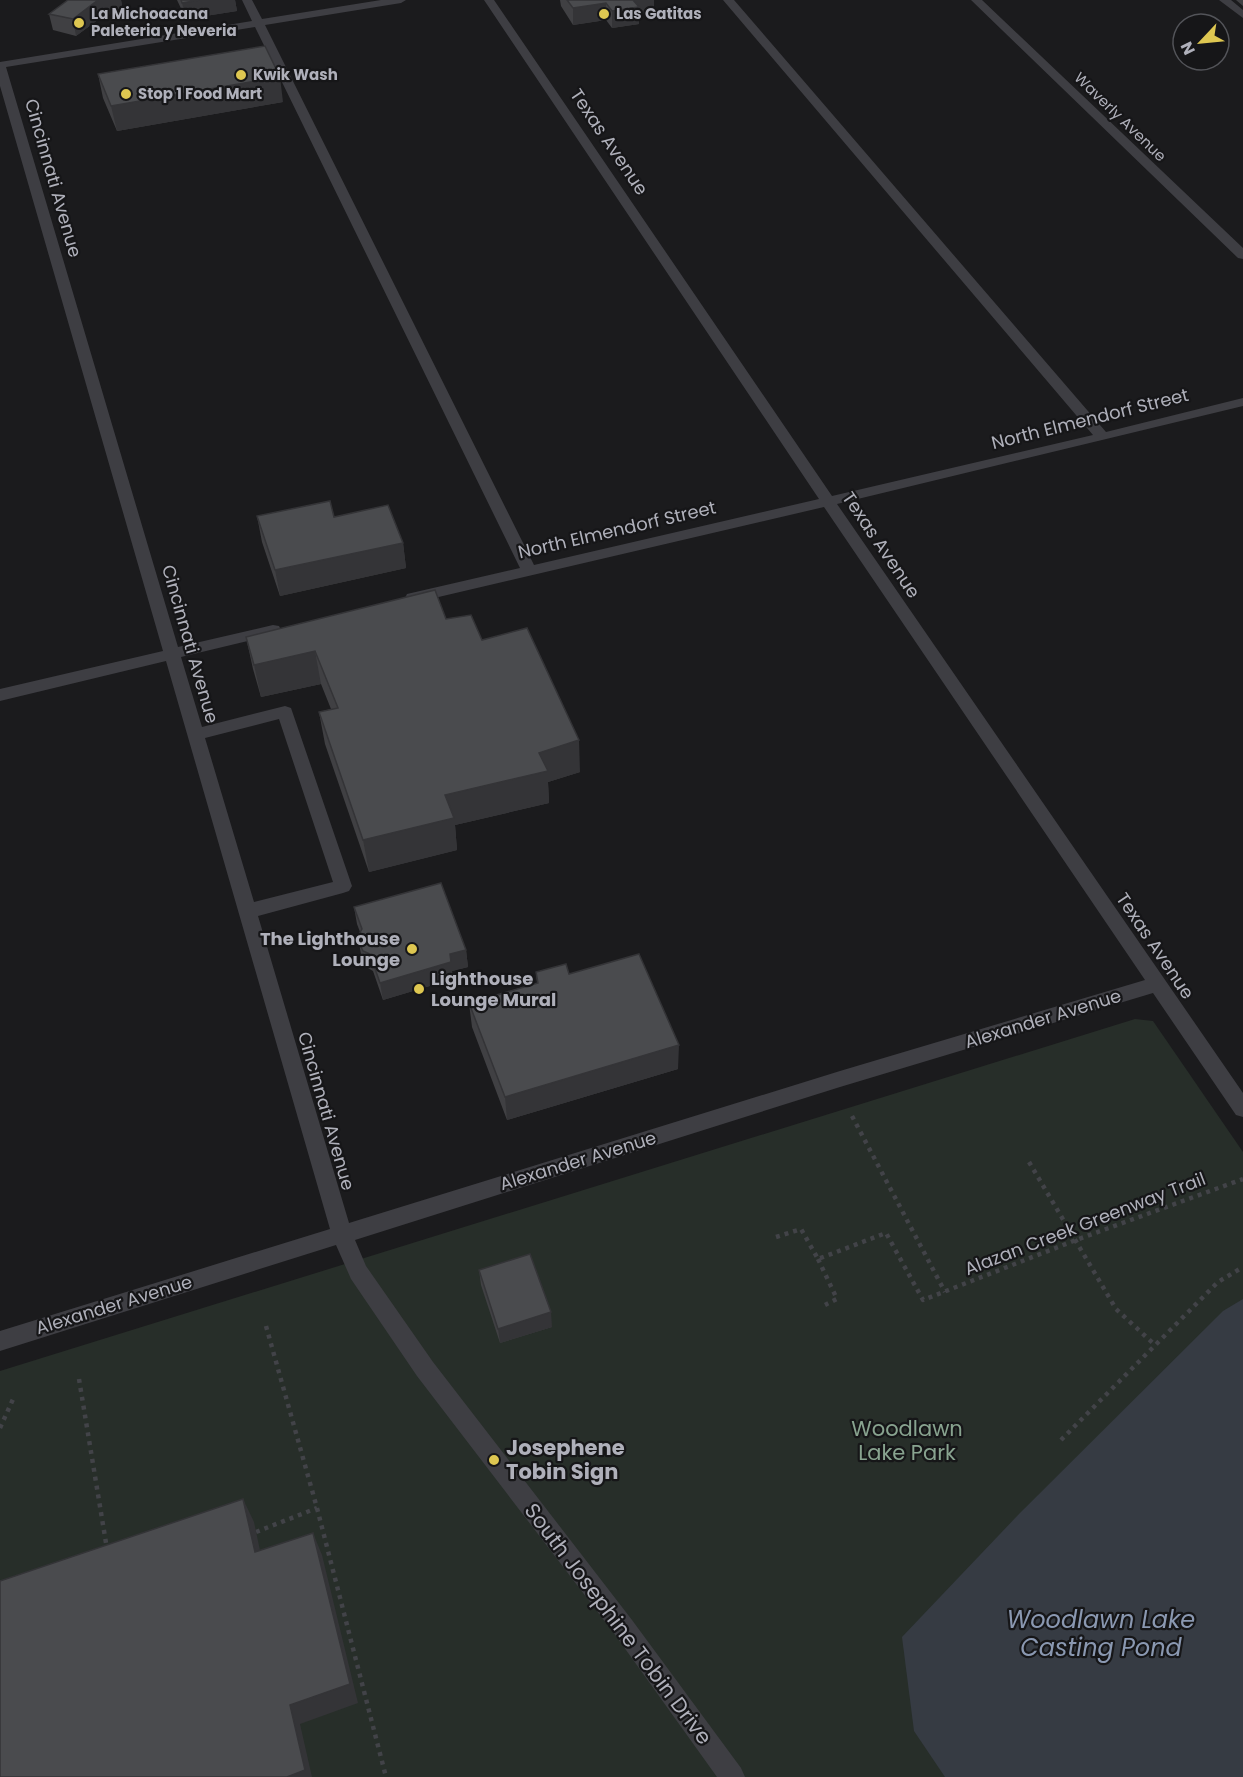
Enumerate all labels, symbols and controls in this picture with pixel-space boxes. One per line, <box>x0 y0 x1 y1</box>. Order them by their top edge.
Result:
place label: La Michoacana Paleteria y Neveria <box>91 3 237 41</box>
place label: Las Gatitas <box>616 3 702 24</box>
marker: Las Gatitas <box>597 7 611 21</box>
north arrow <box>1171 12 1231 72</box>
marker: La Michoacana Paleteria y Neveria <box>72 16 86 30</box>
text: N <box>1175 38 1201 59</box>
place label: Kwik Wash <box>253 64 338 85</box>
street label: Waverly Avenue <box>1070 67 1171 166</box>
marker: Kwik Wash <box>234 68 248 82</box>
place label: Stop 1 Food Mart <box>138 83 262 104</box>
street label: Texas Avenue <box>565 84 654 200</box>
marker: Stop 1 Food Mart <box>119 87 133 101</box>
street label: Cincinnati Avenue <box>19 96 88 260</box>
street label: North Elmendorf Street <box>989 382 1191 455</box>
street label: Texas Avenue <box>837 487 926 603</box>
street label: North Elmendorf Street <box>515 495 718 564</box>
street label: Cincinnati Avenue <box>156 562 225 726</box>
street label: Texas Avenue <box>1111 888 1200 1004</box>
place label: The Lighthouse Lounge <box>260 926 400 972</box>
marker: The Lighthouse Lounge <box>405 942 419 956</box>
place label: Lighthouse Lounge Mural <box>431 966 556 1012</box>
marker: Lighthouse Lounge Mural <box>412 982 426 996</box>
street label: Alexander Avenue <box>962 983 1124 1054</box>
street label: Cincinnati Avenue <box>292 1029 361 1193</box>
street label: Alexander Avenue <box>497 1125 659 1196</box>
street label: Alazan Creek Greenway Trail <box>961 1166 1209 1281</box>
street label: Alexander Avenue <box>33 1269 195 1340</box>
park label: Woodlawn Lake Park <box>851 1414 963 1467</box>
place label: Josephene Tobin Sign <box>506 1433 625 1486</box>
marker: Josephene Tobin Sign <box>487 1453 501 1467</box>
street label: South Josephine Tobin Drive <box>518 1497 719 1750</box>
water label: Woodlawn Lake Casting Pond <box>1007 1603 1195 1664</box>

